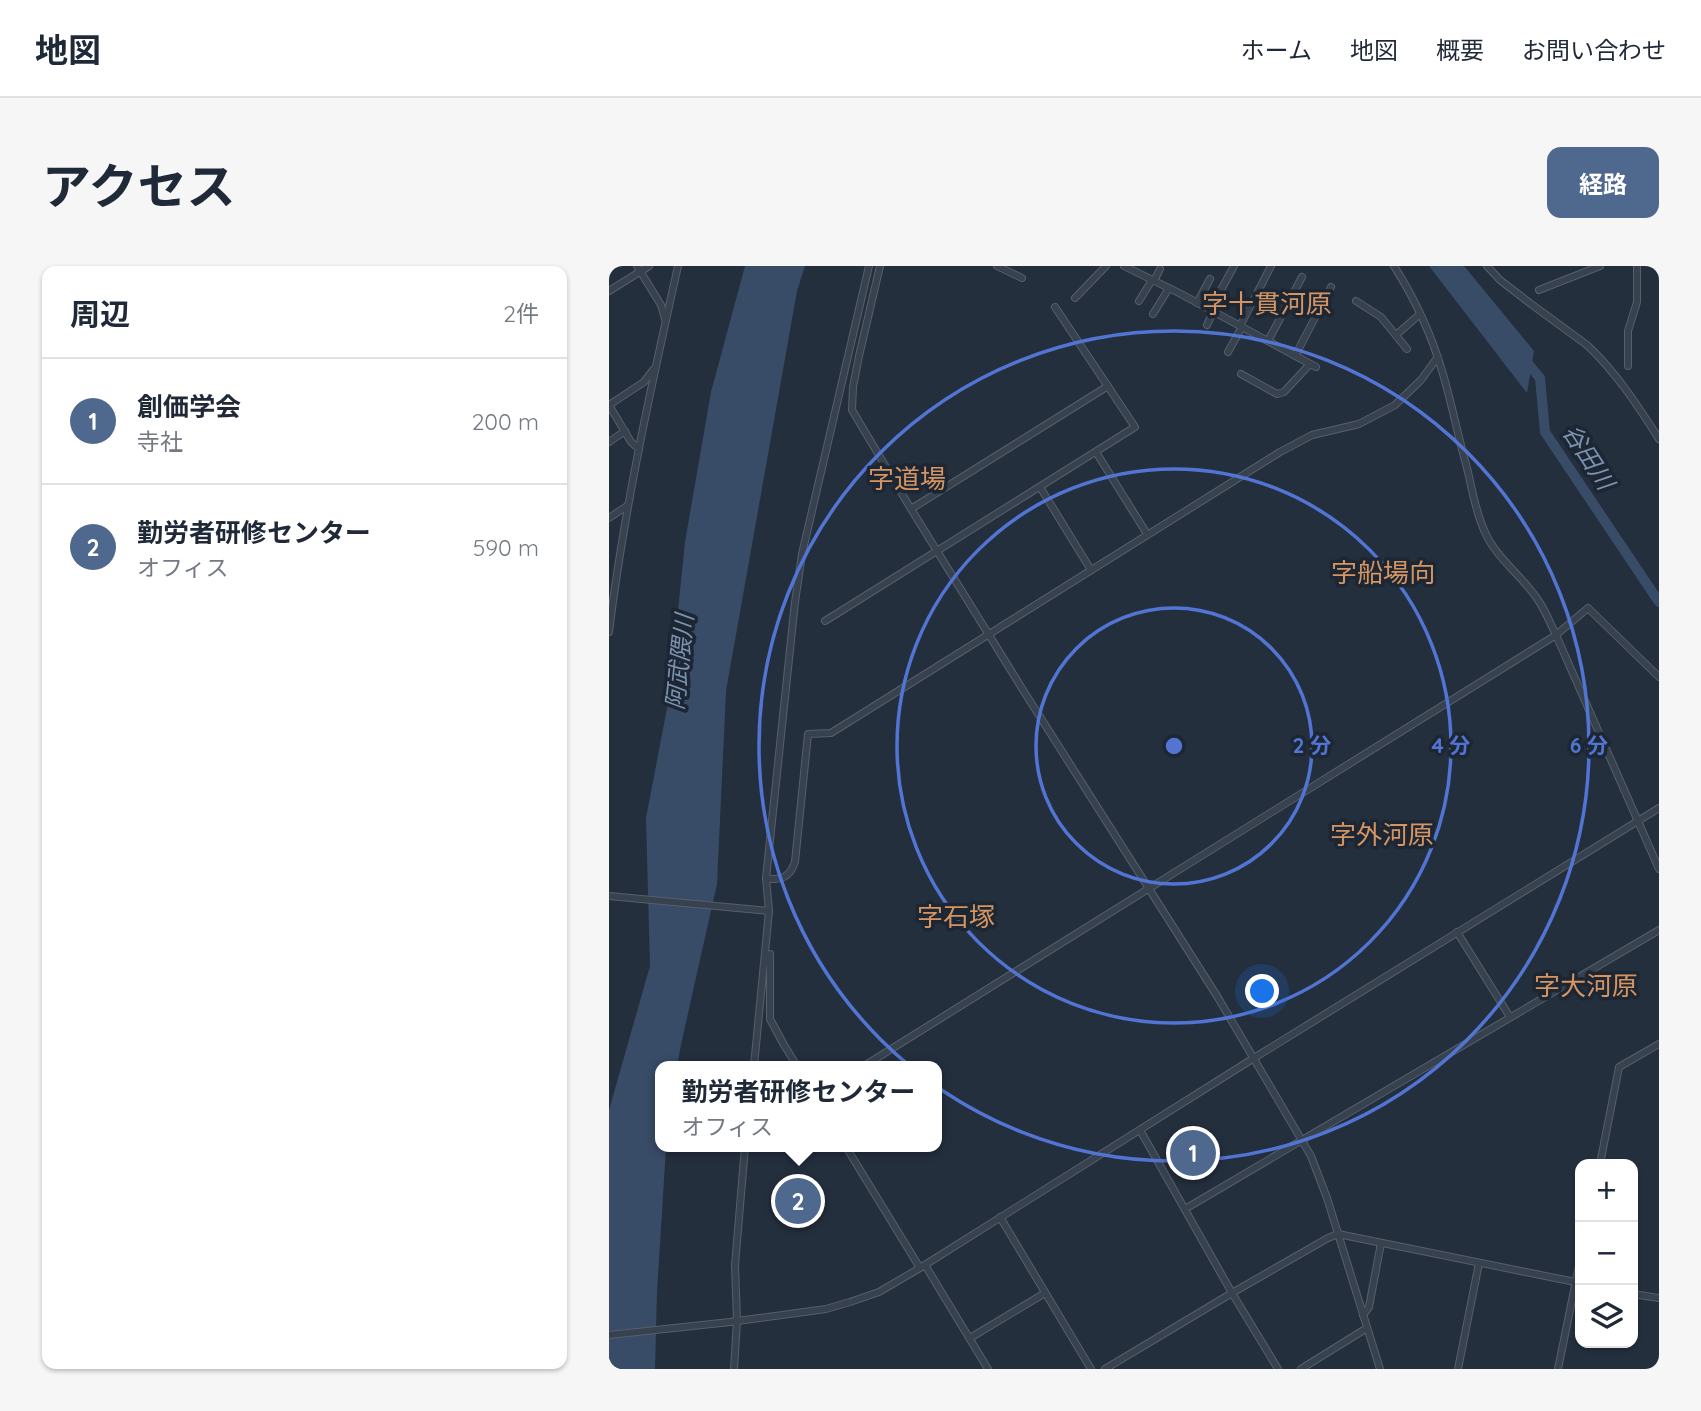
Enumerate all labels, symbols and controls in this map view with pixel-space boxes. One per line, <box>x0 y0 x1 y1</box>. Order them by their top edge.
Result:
text: 地図 <box>35 29 101 70</box>
text: ホーム <box>1241 35 1312 65</box>
text: 地図 <box>1350 35 1398 65</box>
text: 概要 <box>1436 35 1484 65</box>
text: お問い合わせ <box>1522 35 1666 65</box>
button: 経路 <box>1547 147 1659 218</box>
text: アクセス <box>42 155 236 216</box>
district label: 字十貫河原 <box>1202 287 1332 320</box>
text: 周辺 <box>70 295 130 333</box>
text: 2件 <box>503 299 539 328</box>
text: 創価学会 <box>137 390 241 423</box>
text: 1 <box>89 407 97 436</box>
text: 200 m <box>472 407 539 436</box>
water label: 谷田川 <box>1557 418 1623 497</box>
text: 寺社 <box>137 427 183 456</box>
district label: 字道場 <box>868 462 946 495</box>
text: 勤労者研修センター <box>137 516 371 549</box>
text: 2 <box>86 533 100 562</box>
text: 590 m <box>473 533 539 562</box>
text: オフィス <box>137 553 229 582</box>
district label: 字船場向 <box>1331 556 1435 589</box>
water label: 阿武隈川 <box>659 610 699 711</box>
text: 2 分 <box>1293 732 1331 758</box>
text: 4 分 <box>1431 732 1471 758</box>
text: 6 分 <box>1570 732 1608 758</box>
centre of rings <box>1162 734 1186 758</box>
district label: 字外河原 <box>1330 818 1434 851</box>
district label: 字石塚 <box>917 900 995 933</box>
district label: 字大河原 <box>1534 969 1638 1002</box>
your location <box>1245 974 1279 1008</box>
popup <box>655 1061 942 1152</box>
text: 勤労者研修センター <box>681 1075 916 1108</box>
text: オフィス <box>681 1112 773 1141</box>
pin: 1 <box>1170 1127 1216 1179</box>
map controls <box>1575 1159 1638 1348</box>
button: + <box>1575 1159 1638 1222</box>
pin: 2 <box>775 1175 821 1227</box>
button: − <box>1575 1222 1638 1285</box>
button: layers <box>1575 1285 1638 1348</box>

